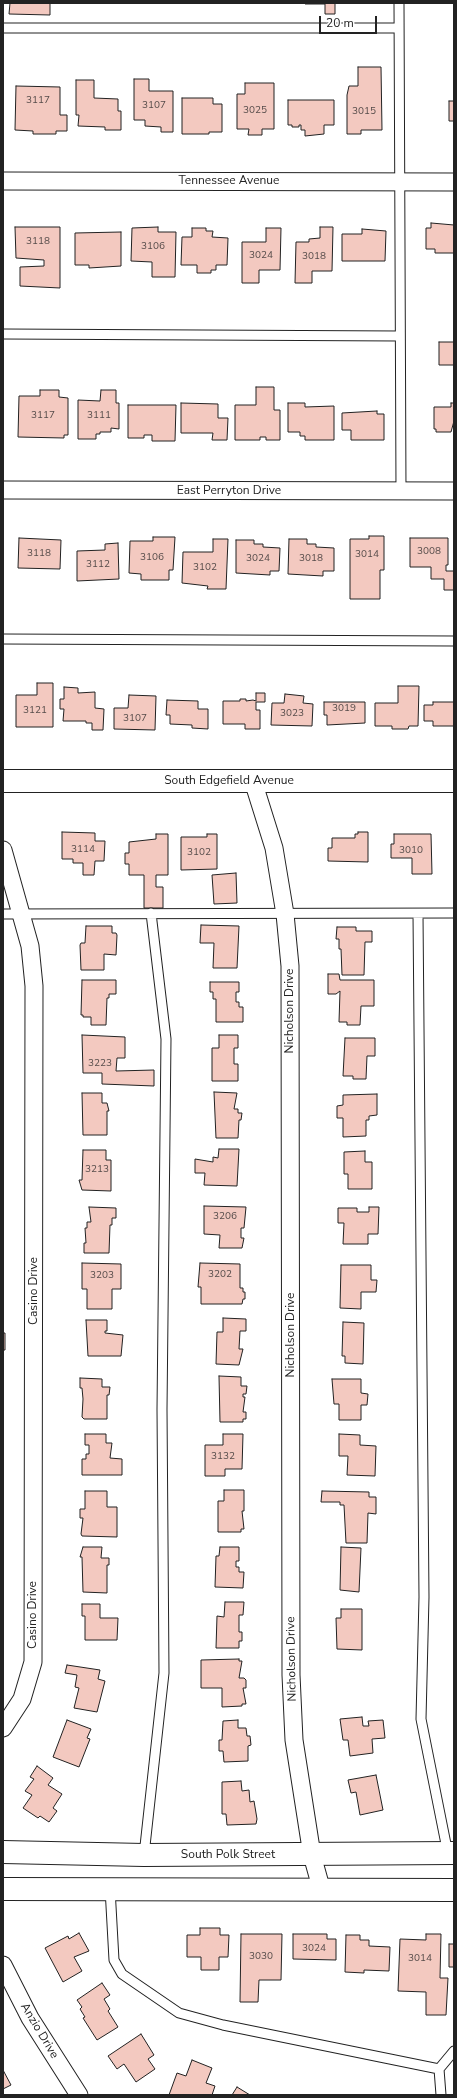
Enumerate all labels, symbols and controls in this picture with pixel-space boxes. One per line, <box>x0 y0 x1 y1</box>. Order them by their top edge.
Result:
scale bar <box>321 8 379 34</box>
text: 20 m <box>326 15 354 31</box>
house number: 3117 <box>26 95 50 107</box>
house number: 3107 <box>142 100 166 112</box>
house number: 3025 <box>243 105 267 117</box>
house number: 3015 <box>352 106 376 118</box>
street label: Tennessee Avenue <box>179 174 279 188</box>
house number: 3118 <box>26 236 50 248</box>
house number: 3106 <box>141 241 165 253</box>
house number: 3024 <box>249 250 273 262</box>
house number: 3018 <box>302 251 326 263</box>
house number: 3117 <box>31 410 55 422</box>
house number: 3111 <box>87 410 111 422</box>
street label: East Perryton Drive <box>177 484 281 498</box>
house number: 3008 <box>417 546 441 558</box>
house number: 3118 <box>27 548 51 560</box>
house number: 3014 <box>355 549 379 561</box>
house number: 3106 <box>140 552 164 564</box>
house number: 3024 <box>246 553 270 565</box>
house number: 3018 <box>299 553 323 565</box>
house number: 3112 <box>86 559 110 571</box>
house number: 3102 <box>193 562 217 574</box>
house number: 3019 <box>332 703 356 715</box>
house number: 3121 <box>23 705 47 717</box>
house number: 3023 <box>280 708 304 720</box>
house number: 3107 <box>123 713 147 725</box>
street label: South Edgefield Avenue <box>164 774 294 788</box>
house number: 3114 <box>71 844 95 856</box>
house number: 3010 <box>399 845 423 857</box>
house number: 3102 <box>187 847 211 859</box>
street label: Nicholson Drive <box>283 968 297 1054</box>
house number: 3223 <box>88 1058 112 1070</box>
house number: 3213 <box>85 1164 109 1176</box>
house number: 3206 <box>213 1211 237 1223</box>
street label: Casino Drive <box>27 1257 41 1325</box>
house number: 3202 <box>208 1269 232 1281</box>
house number: 3203 <box>90 1270 114 1282</box>
street label: Nicholson Drive <box>284 1292 298 1378</box>
house number: 3132 <box>211 1451 235 1463</box>
street label: Casino Drive <box>26 1581 40 1649</box>
street label: Nicholson Drive <box>284 1616 300 1702</box>
street label: South Polk Street <box>181 1848 275 1862</box>
house number: 3024 <box>302 1943 326 1955</box>
house number: 3030 <box>249 1951 273 1963</box>
house number: 3014 <box>408 1953 432 1965</box>
street label: Anzio Drive <box>17 2001 61 2061</box>

